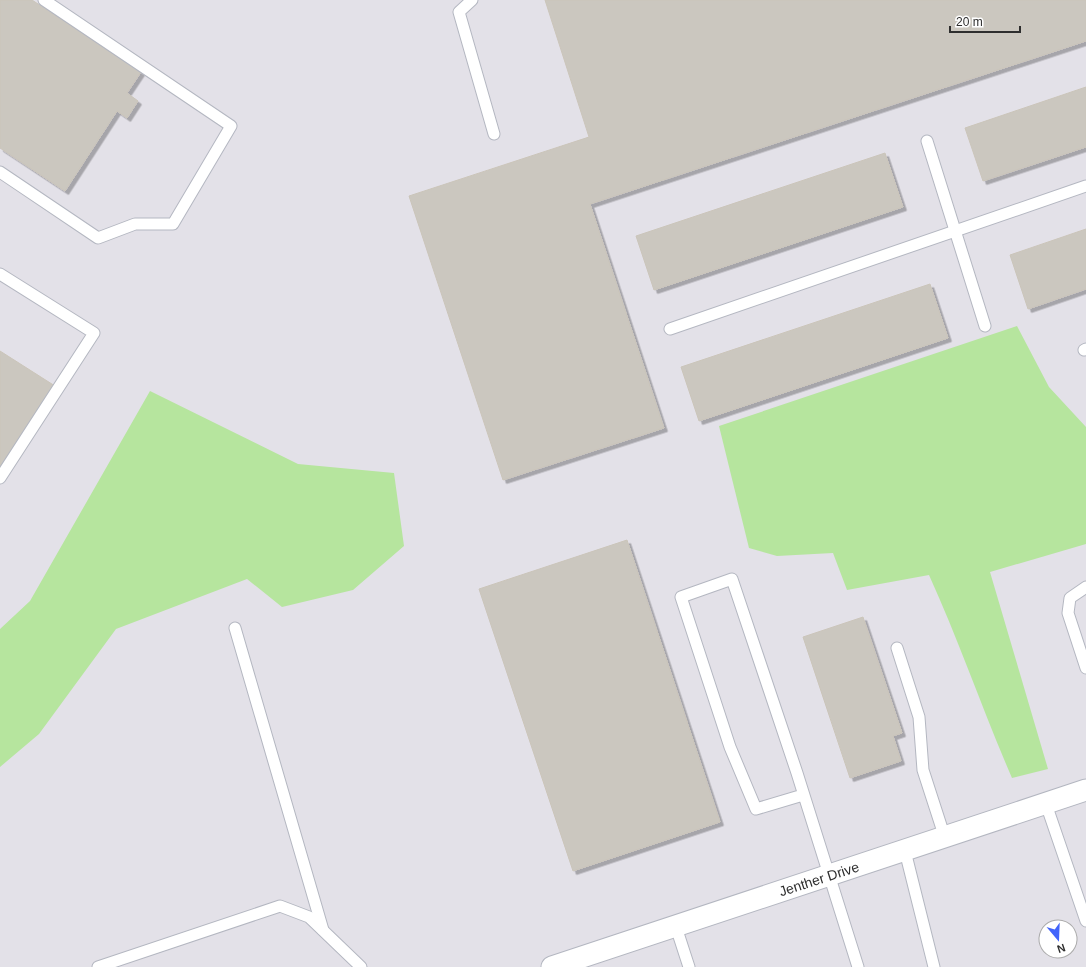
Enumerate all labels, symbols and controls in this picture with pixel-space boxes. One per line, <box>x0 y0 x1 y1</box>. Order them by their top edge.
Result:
scale bar <box>950 8 1020 34</box>
text: 20 m <box>956 15 983 29</box>
street label: Jenther Drive <box>777 858 861 899</box>
north arrow <box>1038 919 1078 959</box>
text: N <box>1055 941 1067 955</box>

